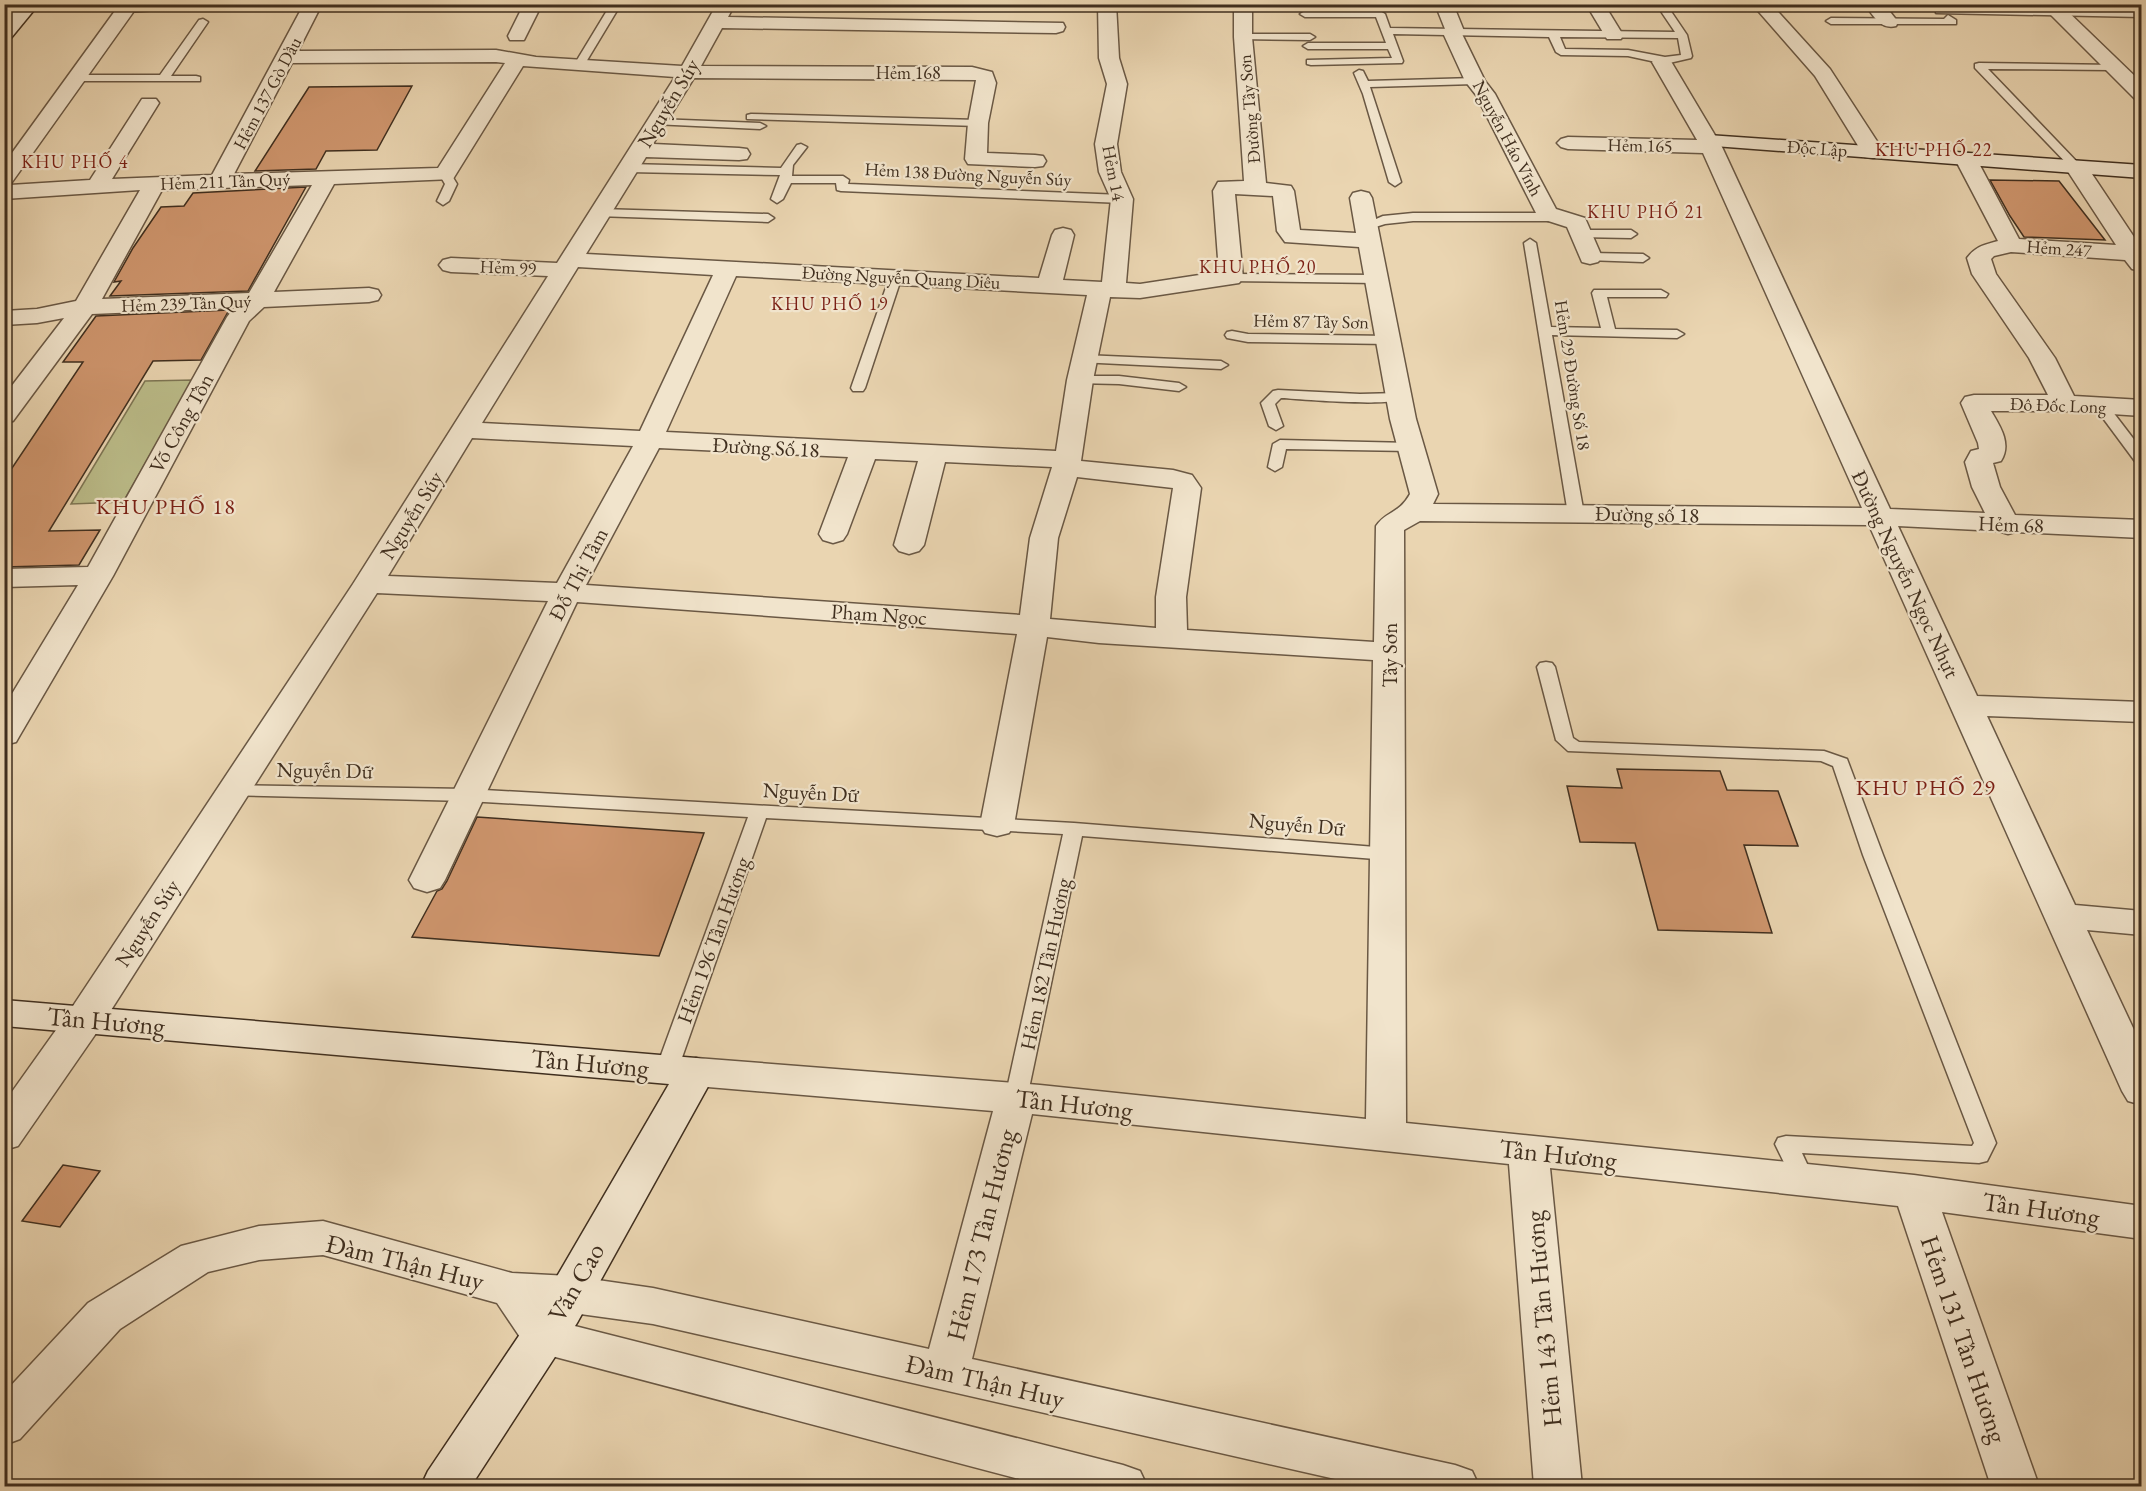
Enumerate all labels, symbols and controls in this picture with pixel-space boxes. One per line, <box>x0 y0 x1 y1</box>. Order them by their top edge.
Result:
street label: Hẻm 137 Gò Dầu <box>228 32 307 153</box>
street label: Nguyễn Súy <box>631 53 705 152</box>
street label: Đường Tây Sơn <box>1233 53 1265 164</box>
street label: Hẻm 168 <box>875 61 941 84</box>
street label: Nguyễn Háo Vĩnh <box>1468 76 1548 200</box>
street label: Hẻm 165 <box>1607 133 1673 157</box>
street label: Độc Lập <box>1786 134 1848 162</box>
district label: KHU PHỐ 22 <box>1875 138 1993 161</box>
street label: Hẻm 14 <box>1097 143 1131 203</box>
district label: KHU PHỐ 4 <box>21 150 129 173</box>
street label: Hẻm 138 Đường Nguyễn Súy <box>864 157 1072 191</box>
street label: Hẻm 211 Tân Quý <box>159 167 291 195</box>
district label: KHU PHỐ 21 <box>1587 200 1705 223</box>
street label: Hẻm 247 <box>2026 234 2093 262</box>
street label: Hẻm 99 <box>479 255 537 279</box>
district label: KHU PHỐ 20 <box>1199 255 1317 278</box>
street label: Đường Nguyễn Quang Diêu <box>801 260 1001 294</box>
street label: Hẻm 239 Tân Quý <box>120 289 252 317</box>
district label: KHU PHỐ 19 <box>771 292 889 315</box>
street label: Hẻm 29 Đường Số 18 <box>1550 298 1596 452</box>
street label: Hẻm 87 Tây Sơn <box>1253 308 1370 334</box>
street label: Võ Công Tồn <box>143 368 219 478</box>
street label: Đô Đốc Long <box>2010 392 2107 418</box>
street label: Đường Số 18 <box>712 431 820 463</box>
street label: Nguyễn Súy <box>373 465 449 564</box>
street label: Đường Nguyễn Ngọc Nhựt <box>1846 466 1966 683</box>
district label: KHU PHỐ 18 <box>96 492 236 521</box>
street label: Đường số 18 <box>1595 500 1699 528</box>
street label: Hẻm 68 <box>1978 509 2044 539</box>
street label: Đỗ Thị Tâm <box>542 523 614 625</box>
street label: Phạm Ngọc <box>830 597 928 631</box>
street label: Tây Sơn <box>1376 623 1403 687</box>
street label: Nguyễn Dữ <box>276 756 374 784</box>
district label: KHU PHỐ 29 <box>1856 773 1996 802</box>
street label: Nguyễn Dữ <box>762 776 860 808</box>
street label: Nguyễn Dữ <box>1248 806 1347 842</box>
street label: Hẻm 196 Tân Hương <box>670 852 756 1027</box>
street label: Nguyễn Súy <box>109 873 186 972</box>
street label: Hẻm 182 Tân Hương <box>1014 875 1077 1053</box>
street label: Tân Hương <box>46 999 167 1043</box>
street label: Tân Hương <box>530 1041 651 1085</box>
street label: Tân Hương <box>1014 1081 1135 1127</box>
street label: Hẻm 173 Tân Hương <box>938 1125 1024 1344</box>
street label: Tân Hương <box>1498 1131 1619 1177</box>
street label: Tân Hương <box>1980 1184 2102 1234</box>
street label: Hẻm 143 Tân Hương <box>1517 1209 1569 1429</box>
street label: Đàm Thận Huy <box>322 1226 488 1298</box>
street label: Hẻm 131 Tân Hương <box>1913 1231 2016 1448</box>
street label: Văn Cao <box>540 1236 612 1328</box>
street label: Đàm Thận Huy <box>902 1346 1068 1416</box>

